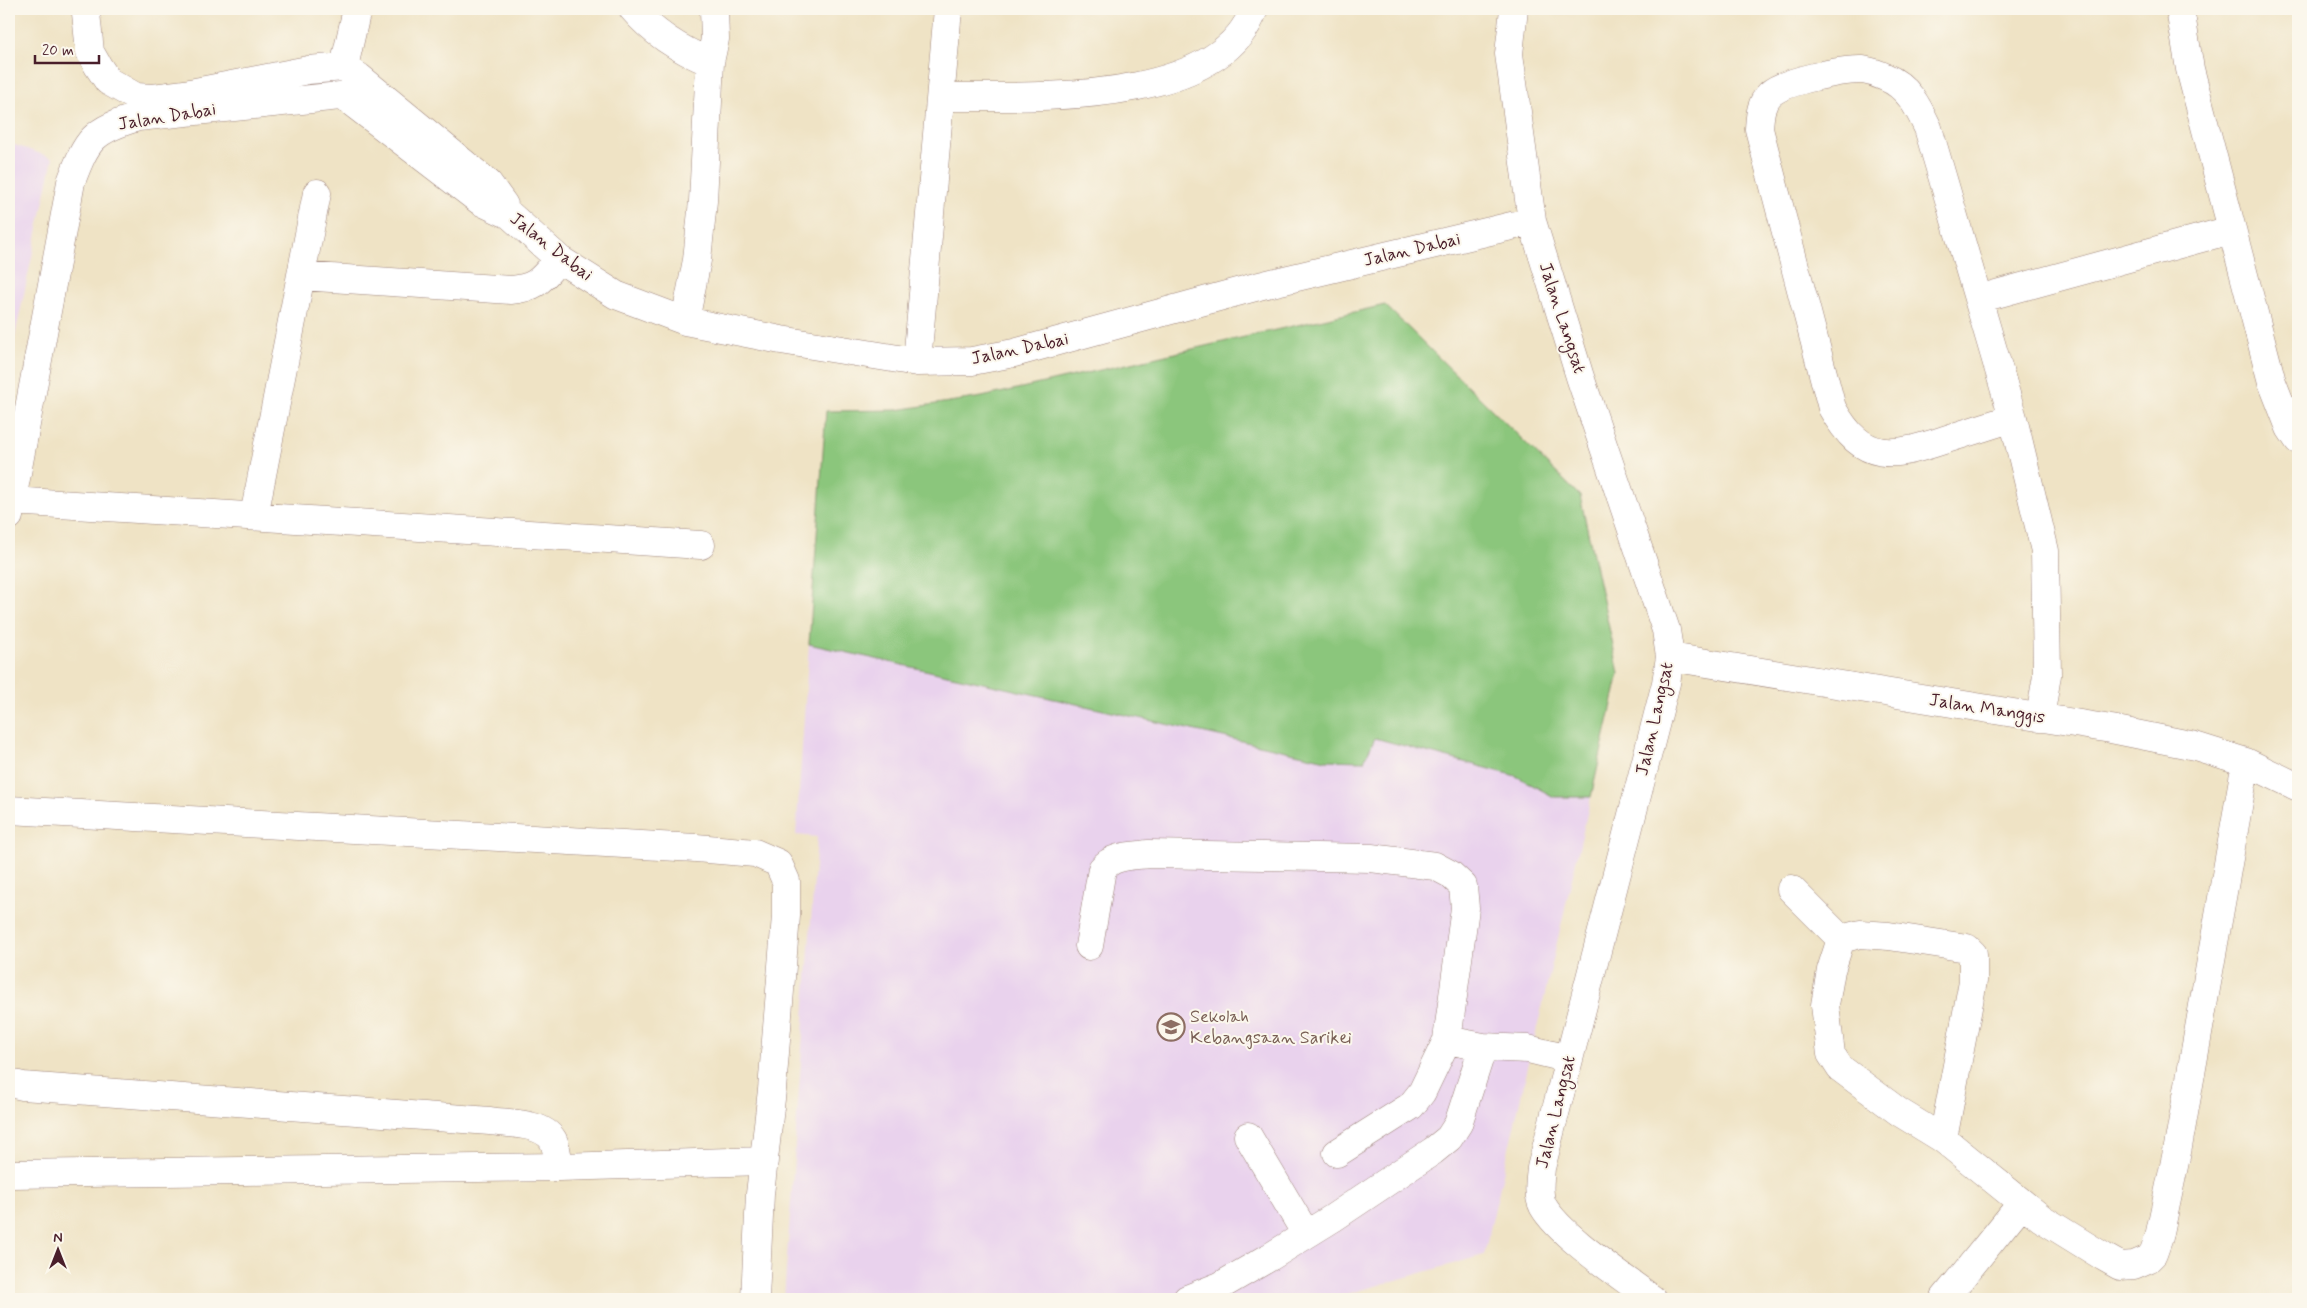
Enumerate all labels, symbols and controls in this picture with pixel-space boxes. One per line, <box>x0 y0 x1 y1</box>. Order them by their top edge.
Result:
scale bar <box>35 32 99 64</box>
text: 20 m <box>42 41 74 61</box>
street label: Jalan Dabai <box>116 97 218 137</box>
street label: Jalan Dabai <box>505 207 597 287</box>
street label: Jalan Dabai <box>1361 227 1463 273</box>
street label: Jalan Langsat <box>1532 259 1591 377</box>
street label: Jalan Dabai <box>969 327 1071 371</box>
street label: Jalan Langsat <box>1630 660 1681 778</box>
street label: Jalan Manggis <box>1927 688 2047 731</box>
place label: Sekolah Kebangsaan Sarikei <box>1190 1005 1352 1050</box>
school or university icon: Sekolah Kebangsaan Sarikei <box>1156 1012 1186 1042</box>
street label: Jalan Langsat <box>1530 1053 1583 1171</box>
north arrow <box>32 1226 82 1276</box>
text: N <box>53 1229 63 1247</box>

